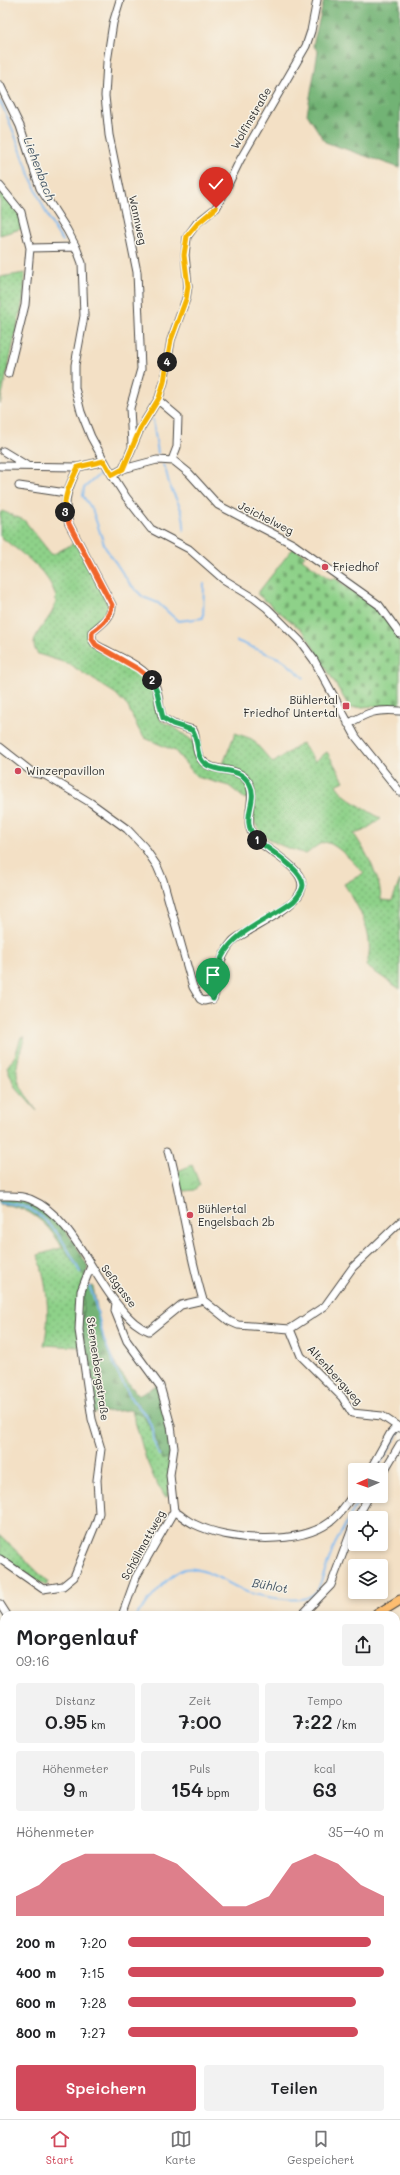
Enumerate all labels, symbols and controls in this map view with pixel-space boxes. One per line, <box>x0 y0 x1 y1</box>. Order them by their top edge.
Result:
street label: Wolfinstraße <box>227 84 274 151</box>
water label: Liehenbach <box>20 134 60 203</box>
pin <box>199 167 233 208</box>
icon: check <box>205 173 227 195</box>
street label: Wannweg <box>126 194 151 246</box>
pin: 4 <box>157 352 177 372</box>
text: 4 <box>164 354 170 369</box>
street label: Jeichelweg <box>236 497 296 538</box>
pin: 3 <box>55 502 75 522</box>
text: 3 <box>62 504 68 519</box>
place label: Friedhof <box>333 559 380 574</box>
marker: Friedhof <box>320 562 330 572</box>
pin: 2 <box>142 670 162 690</box>
text: 2 <box>149 672 155 687</box>
place label: Bühlertal Friedhof Untertal <box>244 692 338 720</box>
marker: Bühlertal Friedhof Untertal <box>341 701 351 711</box>
place label: Winzerpavillon <box>26 763 105 778</box>
marker: Winzerpavillon <box>13 766 23 776</box>
pin: 1 <box>247 830 267 850</box>
text: 1 <box>255 832 259 847</box>
pin <box>196 958 230 999</box>
icon: arrive <box>202 964 224 986</box>
place label: Bühlertal Engelsbach 2b <box>198 1201 275 1229</box>
marker: Bühlertal Engelsbach 2b <box>185 1210 195 1220</box>
street label: Seßgasse <box>98 1261 141 1311</box>
street label: Sternenbergstraße <box>84 1316 113 1422</box>
street label: Altenbergweg <box>305 1342 366 1408</box>
north arrow <box>348 1463 388 1503</box>
map controls <box>348 1463 388 1599</box>
street label: Schöllmattweg <box>117 1507 168 1582</box>
button: locate <box>348 1511 388 1551</box>
button: layers <box>348 1559 388 1599</box>
water label: Bühlot <box>251 1574 289 1596</box>
text: Morgenlauf <box>16 1622 138 1651</box>
button: share <box>342 1624 384 1666</box>
text: 09:16 <box>16 1652 49 1669</box>
text: Distanz <box>55 1693 95 1708</box>
text: Zeit <box>189 1693 211 1708</box>
text: Tempo <box>307 1693 342 1708</box>
text: 0.95 <box>45 1708 87 1734</box>
text: 7:00 <box>179 1708 221 1734</box>
text: 7:22 <box>293 1708 333 1734</box>
text: km <box>87 1717 106 1732</box>
text: /km <box>333 1717 356 1732</box>
text: Höhenmeter <box>42 1761 108 1776</box>
text: Puls <box>190 1761 210 1776</box>
text: kcal <box>314 1761 336 1776</box>
text: 9 <box>63 1776 75 1802</box>
text: 154 <box>170 1776 203 1802</box>
text: 63 <box>313 1776 337 1802</box>
text: m <box>75 1785 87 1800</box>
text: bpm <box>203 1785 230 1800</box>
text: Höhenmeter <box>16 1823 94 1840</box>
text: 35–40 m <box>328 1823 384 1840</box>
text: 200 m <box>16 1934 55 1951</box>
text: 7:20 <box>80 1934 107 1951</box>
text: 400 m <box>16 1964 56 1981</box>
text: 7:15 <box>80 1964 105 1981</box>
text: 600 m <box>16 1994 56 2011</box>
text: 7:28 <box>80 1994 106 2011</box>
text: 800 m <box>16 2024 56 2041</box>
text: 7:27 <box>80 2024 106 2041</box>
button: Speichern <box>16 2065 196 2111</box>
button: Teilen <box>204 2065 384 2111</box>
tab: Start <box>46 2128 74 2167</box>
tab: Karte <box>165 2128 196 2167</box>
tab: Gespeichert <box>287 2128 354 2167</box>

